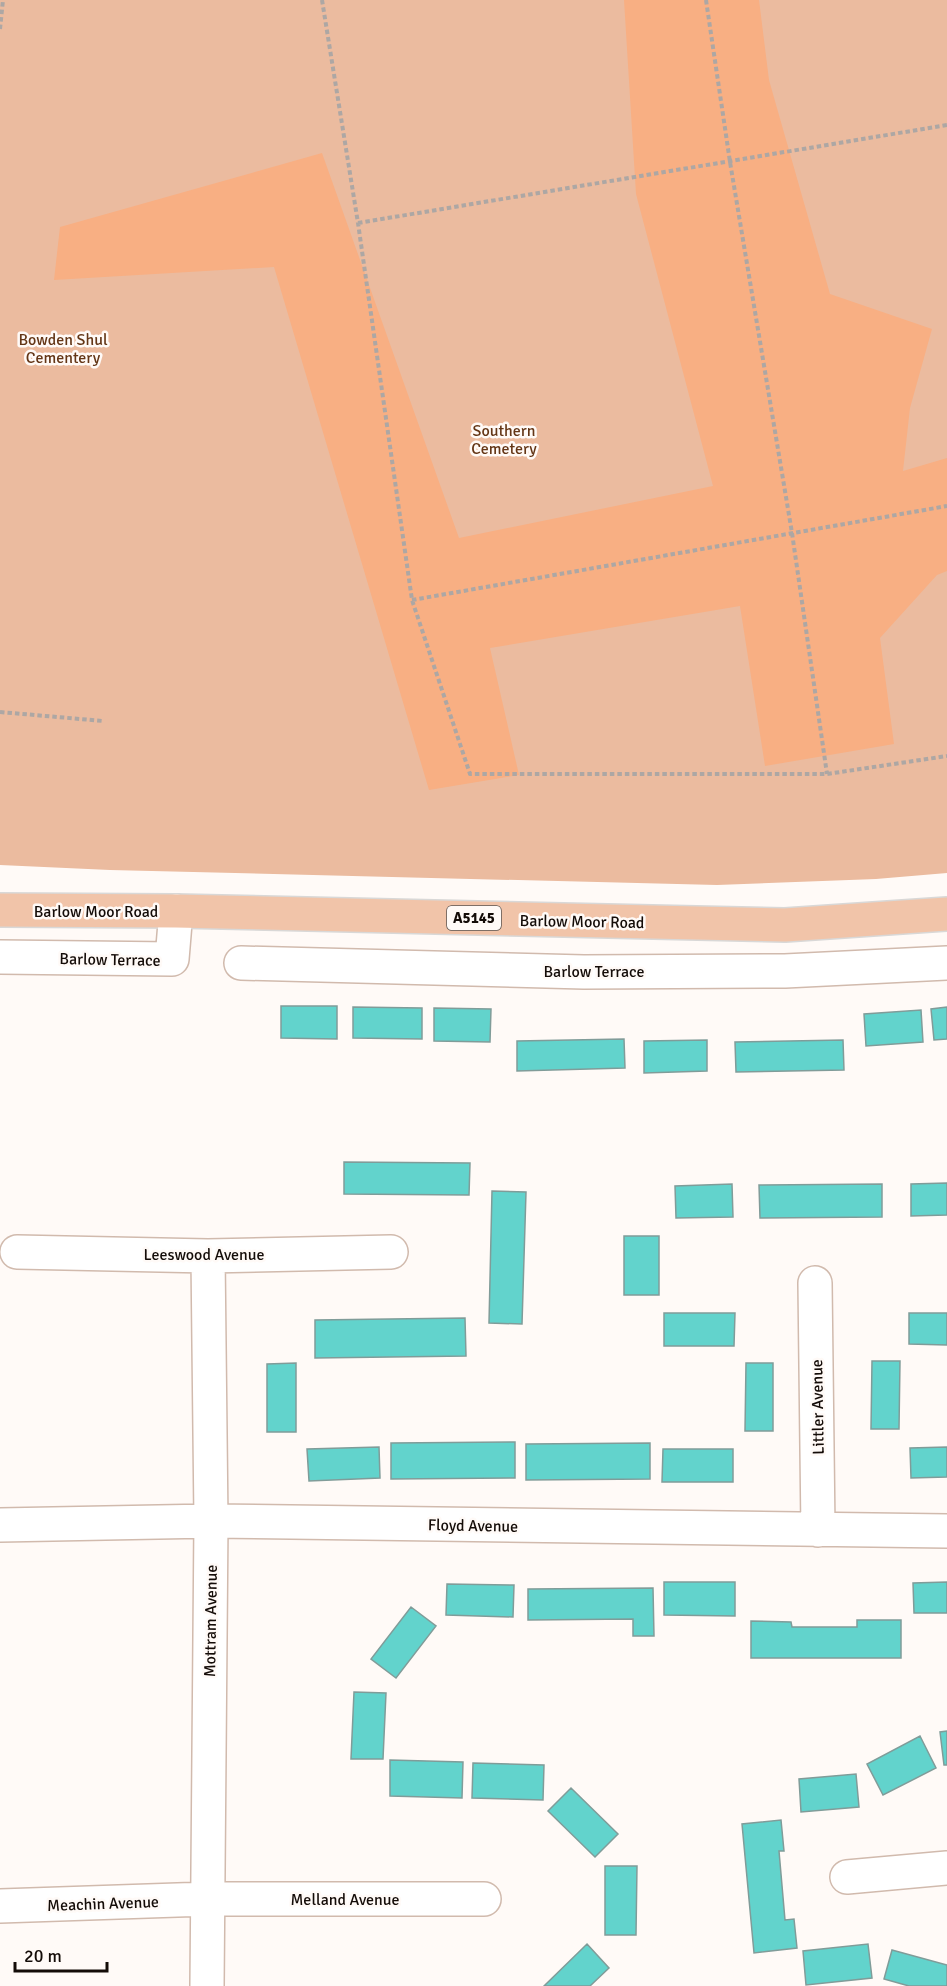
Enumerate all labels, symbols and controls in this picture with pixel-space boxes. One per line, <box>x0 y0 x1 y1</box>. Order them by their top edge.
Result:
park label: Bowden Shul Cementery <box>18 330 108 368</box>
park label: Southern Cemetery <box>471 421 537 459</box>
street label: Barlow Moor Road <box>34 902 158 922</box>
road number: A5145 <box>447 906 501 930</box>
street label: Barlow Moor Road <box>519 911 644 933</box>
street label: Barlow Terrace <box>59 949 161 971</box>
street label: Barlow Terrace <box>543 962 645 982</box>
street label: Leeswood Avenue <box>144 1245 265 1265</box>
street label: Littler Avenue <box>807 1359 829 1455</box>
street label: Floyd Avenue <box>428 1515 518 1537</box>
street label: Mottram Avenue <box>200 1565 222 1677</box>
street label: Melland Avenue <box>290 1890 400 1910</box>
street label: Meachin Avenue <box>47 1892 159 1916</box>
scale bar <box>15 1935 106 1973</box>
text: 20 m <box>24 1945 62 1967</box>

